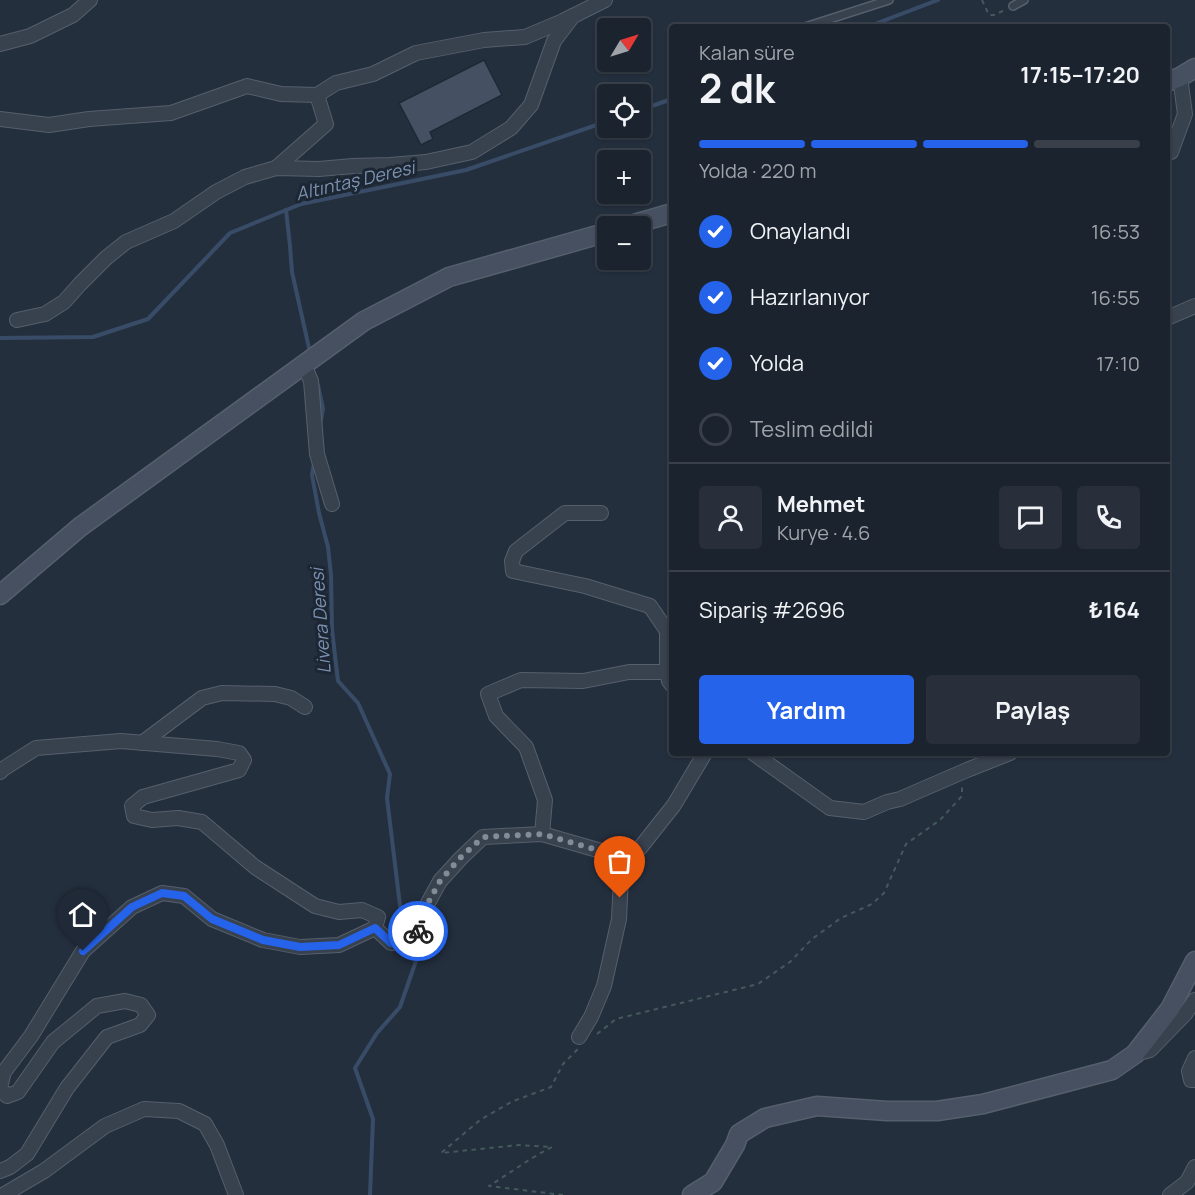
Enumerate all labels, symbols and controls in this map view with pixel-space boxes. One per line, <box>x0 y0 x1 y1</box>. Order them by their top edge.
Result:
north arrow <box>597 18 651 72</box>
map controls <box>597 18 651 270</box>
text: Kalan süre <box>699 39 795 66</box>
text: 17:15–17:20 <box>1020 60 1140 90</box>
text: 2 dk <box>699 61 775 115</box>
button: locate <box>597 84 651 138</box>
button: + <box>597 150 651 204</box>
water label: Altıntaş Deresi <box>293 154 419 205</box>
text: Yolda · 220 m <box>699 157 816 184</box>
icon: check <box>699 215 732 248</box>
button: − <box>597 216 651 270</box>
text: Onaylandı <box>750 216 851 246</box>
text: 16:53 <box>1091 218 1140 245</box>
icon: check <box>699 281 732 314</box>
text: Hazırlanıyor <box>750 282 870 312</box>
text: 16:55 <box>1091 284 1140 311</box>
icon: check <box>699 347 732 380</box>
text: Yolda <box>750 348 804 378</box>
text: 17:10 <box>1096 350 1140 377</box>
text: Teslim edildi <box>750 414 873 444</box>
button: person <box>699 486 762 549</box>
button: chat <box>999 486 1062 549</box>
button: phone <box>1077 486 1140 549</box>
text: Mehmet <box>777 489 865 519</box>
text: Kurye · 4.6 <box>777 519 870 546</box>
water label: Livera Deresi <box>304 565 336 674</box>
text: Sipariş #2696 <box>699 595 846 625</box>
text: ₺164 <box>1089 595 1140 625</box>
button: Yardım <box>699 675 914 744</box>
button: Paylaş <box>926 675 1140 744</box>
pin <box>594 836 645 898</box>
icon: bag <box>603 845 636 878</box>
pin <box>57 889 108 951</box>
icon: home <box>66 898 99 931</box>
courier <box>388 901 448 961</box>
icon: bike <box>402 915 435 948</box>

